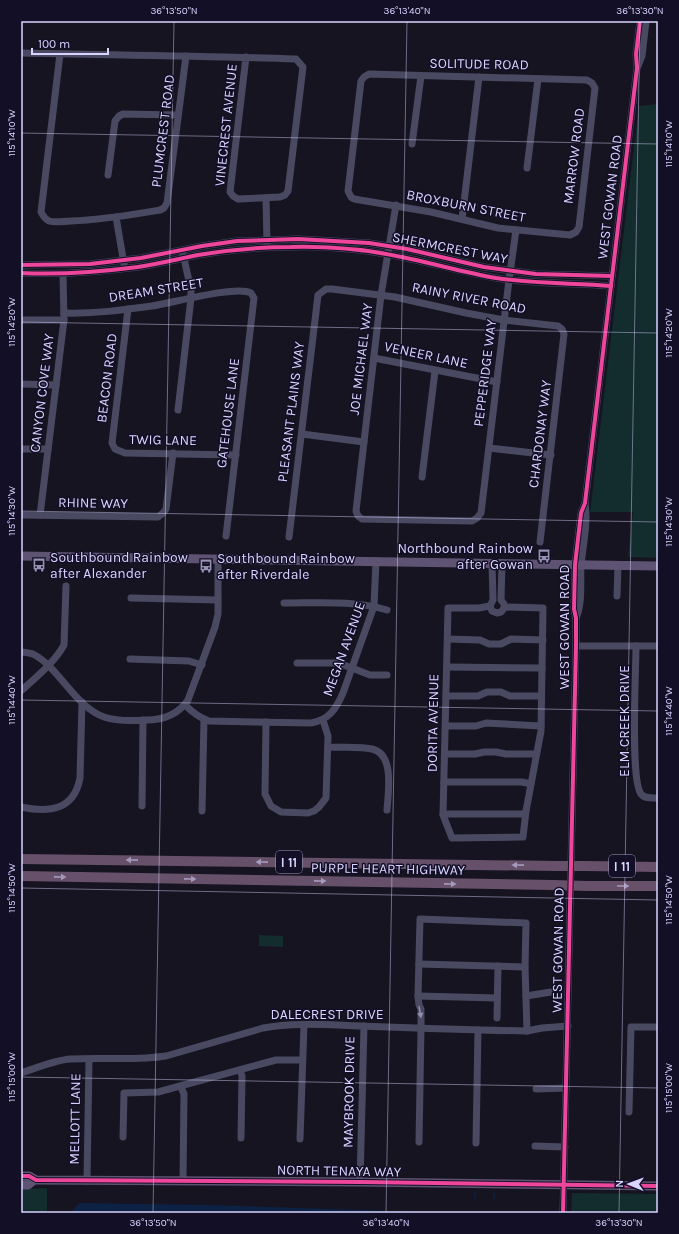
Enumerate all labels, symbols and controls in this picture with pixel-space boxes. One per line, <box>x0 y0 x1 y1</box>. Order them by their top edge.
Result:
text: 36°13'50"N <box>150 5 198 17</box>
text: 36°13'40"N <box>383 5 431 17</box>
text: 36°13'30"N <box>616 5 664 17</box>
scale bar <box>32 30 108 56</box>
text: 100 m <box>38 37 70 51</box>
street label: SOLITUDE ROAD <box>429 55 529 73</box>
street label: VINECREST AVENUE <box>211 63 241 187</box>
street label: PLUMCREST ROAD <box>148 73 178 189</box>
street label: MARROW ROAD <box>560 107 588 205</box>
text: 115°14'10"W <box>6 109 18 157</box>
text: 115°14'10"W <box>663 120 675 168</box>
street label: WEST GOWAN ROAD <box>594 134 626 260</box>
street label: BROXBURN STREET <box>405 186 527 226</box>
street label: SHERMCREST WAY <box>391 228 510 268</box>
street label: DREAM STREET <box>107 274 205 306</box>
street label: RAINY RIVER ROAD <box>410 279 528 317</box>
text: 115°14'20"W <box>6 297 18 347</box>
street label: JOE MICHAEL WAY <box>346 302 376 416</box>
text: 115°14'20"W <box>663 308 675 358</box>
street label: PEPPERIDGE WAY <box>470 318 500 428</box>
street label: CANYON COVE WAY <box>26 332 58 453</box>
street label: BEACON ROAD <box>93 332 121 424</box>
street label: VENEER LANE <box>383 338 469 372</box>
street label: PLEASANT PLAINS WAY <box>274 340 308 483</box>
street label: GATEHOUSE LANE <box>213 357 243 469</box>
street label: CHARDONAY WAY <box>525 379 555 489</box>
street label: TWIG LANE <box>129 431 197 449</box>
text: 115°14'30"W <box>6 486 18 536</box>
street label: RHINE WAY <box>58 494 128 512</box>
text: 115°14'30"W <box>663 497 675 547</box>
place label: Northbound Rainbow after Gowan <box>398 540 533 573</box>
bus stop icon: Northbound Rainbow after Gowan <box>536 548 552 564</box>
place label: Southbound Rainbow after Alexander <box>50 549 188 582</box>
place label: Southbound Rainbow after Riverdale <box>217 550 355 583</box>
bus stop icon: Southbound Rainbow after Alexander <box>31 557 47 573</box>
bus stop icon: Southbound Rainbow after Riverdale <box>198 558 214 574</box>
street label: WEST GOWAN ROAD <box>556 564 573 690</box>
street label: MEGAN AVENUE <box>319 599 369 699</box>
street label: ELM CREEK DRIVE <box>616 665 633 777</box>
street label: DORITA AVENUE <box>424 674 442 772</box>
text: 115°14'40"W <box>6 675 18 725</box>
text: 115°14'40"W <box>663 686 675 736</box>
road number: I 11 <box>276 851 302 873</box>
road number: I 11 <box>609 855 635 877</box>
one-way arrow <box>125 857 138 863</box>
one-way arrow <box>255 859 268 865</box>
street label: PURPLE HEART HIGHWAY <box>311 859 466 879</box>
one-way arrow <box>511 862 524 868</box>
text: 115°14'50"W <box>6 863 18 913</box>
one-way arrow <box>54 874 67 880</box>
text: 115°14'50"W <box>663 875 675 925</box>
one-way arrow <box>184 876 197 882</box>
one-way arrow <box>314 878 326 885</box>
one-way arrow <box>444 881 457 887</box>
one-way arrow <box>617 883 630 889</box>
street label: WEST GOWAN ROAD <box>548 887 568 1013</box>
street label: DALECREST DRIVE <box>271 1006 384 1023</box>
one-way arrow <box>417 1006 423 1018</box>
street label: MAYBROOK DRIVE <box>340 1036 358 1148</box>
text: 115°15'00"W <box>6 1052 18 1102</box>
text: 115°15'00"W <box>663 1063 675 1113</box>
street label: MELLOTT LANE <box>66 1073 84 1165</box>
street label: NORTH TENAYA WAY <box>277 1161 402 1181</box>
north arrow <box>609 1164 649 1204</box>
text: N <box>613 1180 626 1188</box>
text: 36°13'50"N <box>129 1217 177 1229</box>
text: 36°13'40"N <box>362 1217 410 1229</box>
text: 36°13'30"N <box>595 1217 643 1229</box>

